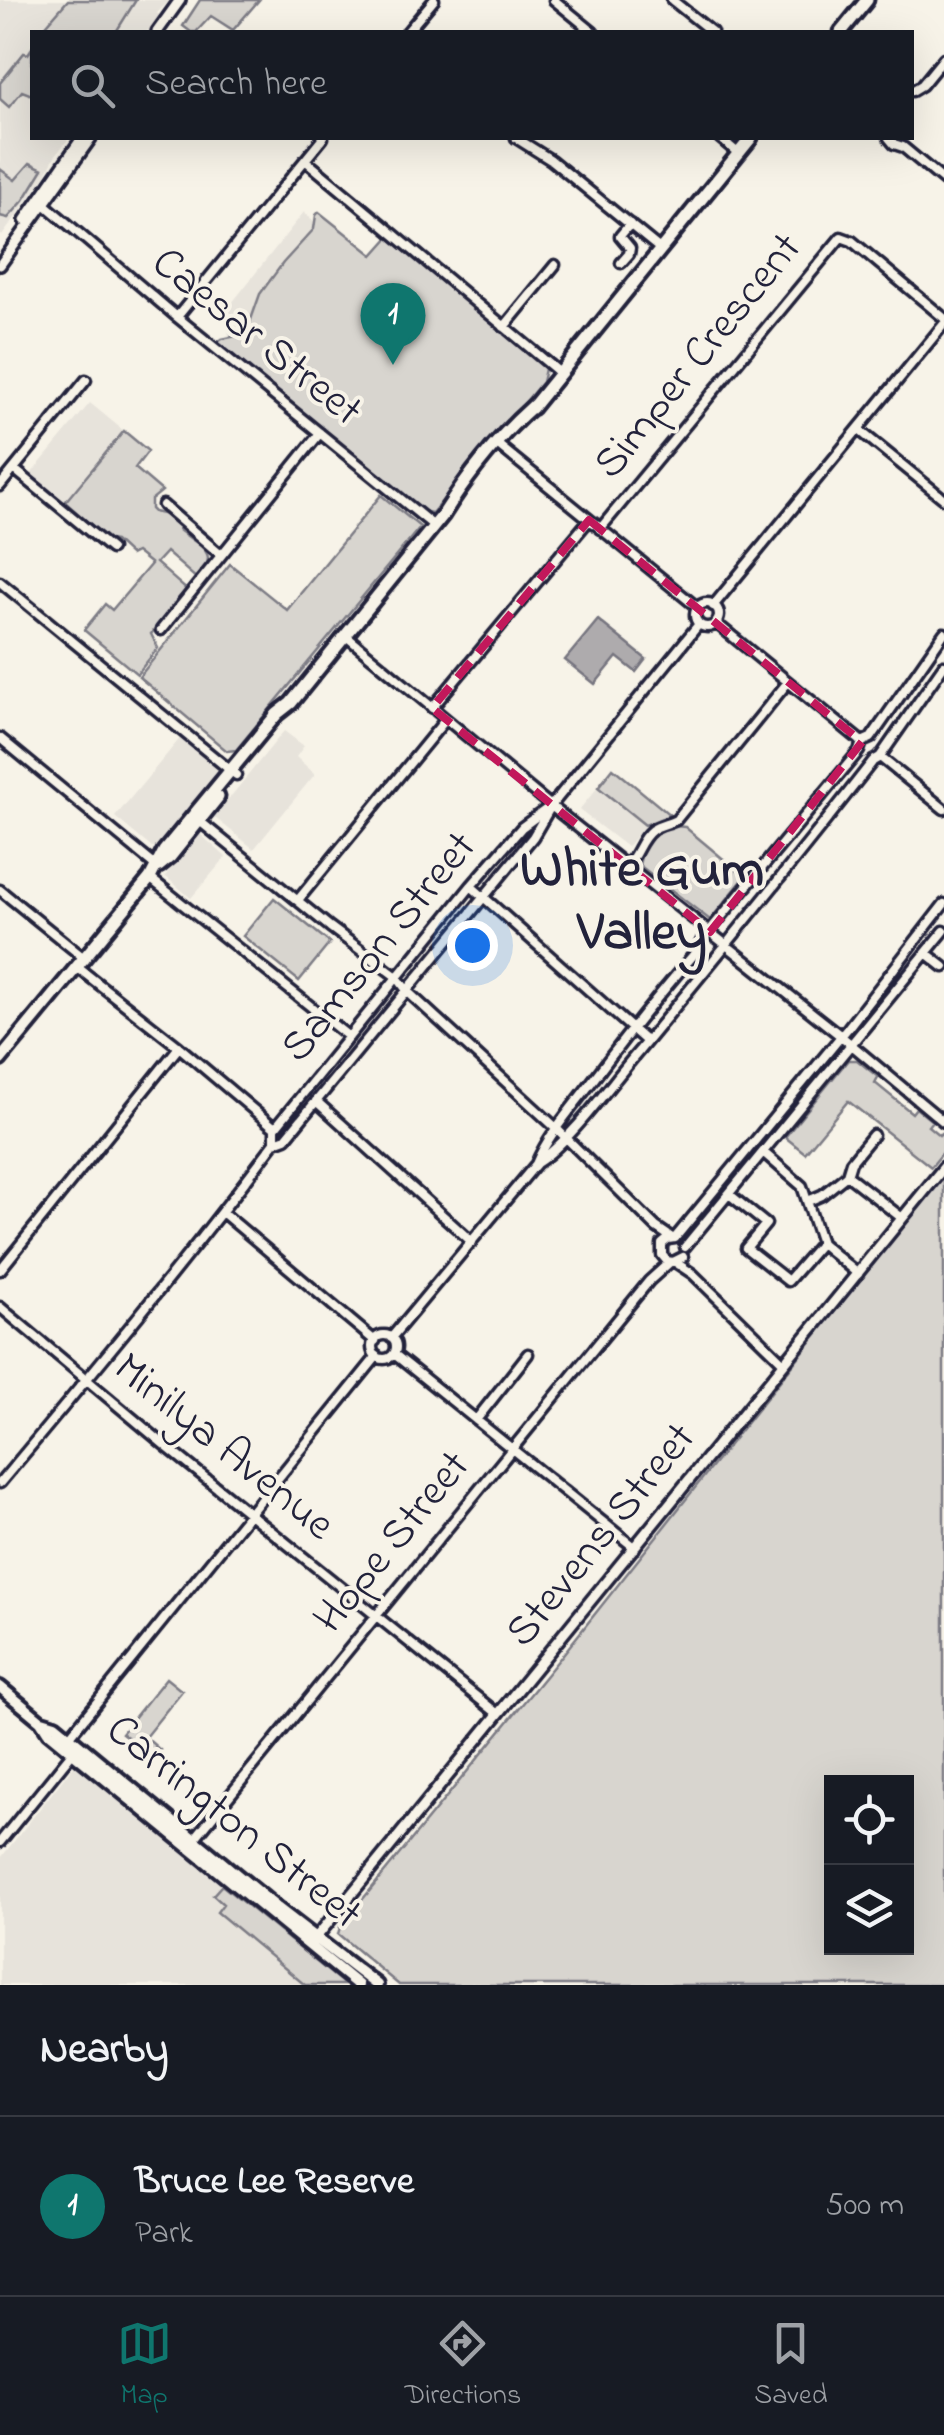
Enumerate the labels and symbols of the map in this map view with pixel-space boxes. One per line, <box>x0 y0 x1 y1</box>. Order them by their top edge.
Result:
street label: Simper Crescent <box>579 219 819 495</box>
street label: Caesar Street <box>136 232 376 444</box>
pin: 1 <box>360 282 426 365</box>
street label: Samson Street <box>266 818 494 1078</box>
district label: White Gum Valley <box>520 832 764 975</box>
your location <box>447 920 498 971</box>
street label: Minilya Avenue <box>98 1338 349 1559</box>
street label: Stevens Street <box>491 1409 713 1663</box>
street label: Hope Street <box>298 1437 488 1649</box>
street label: Carrington Street <box>90 1699 375 1948</box>

